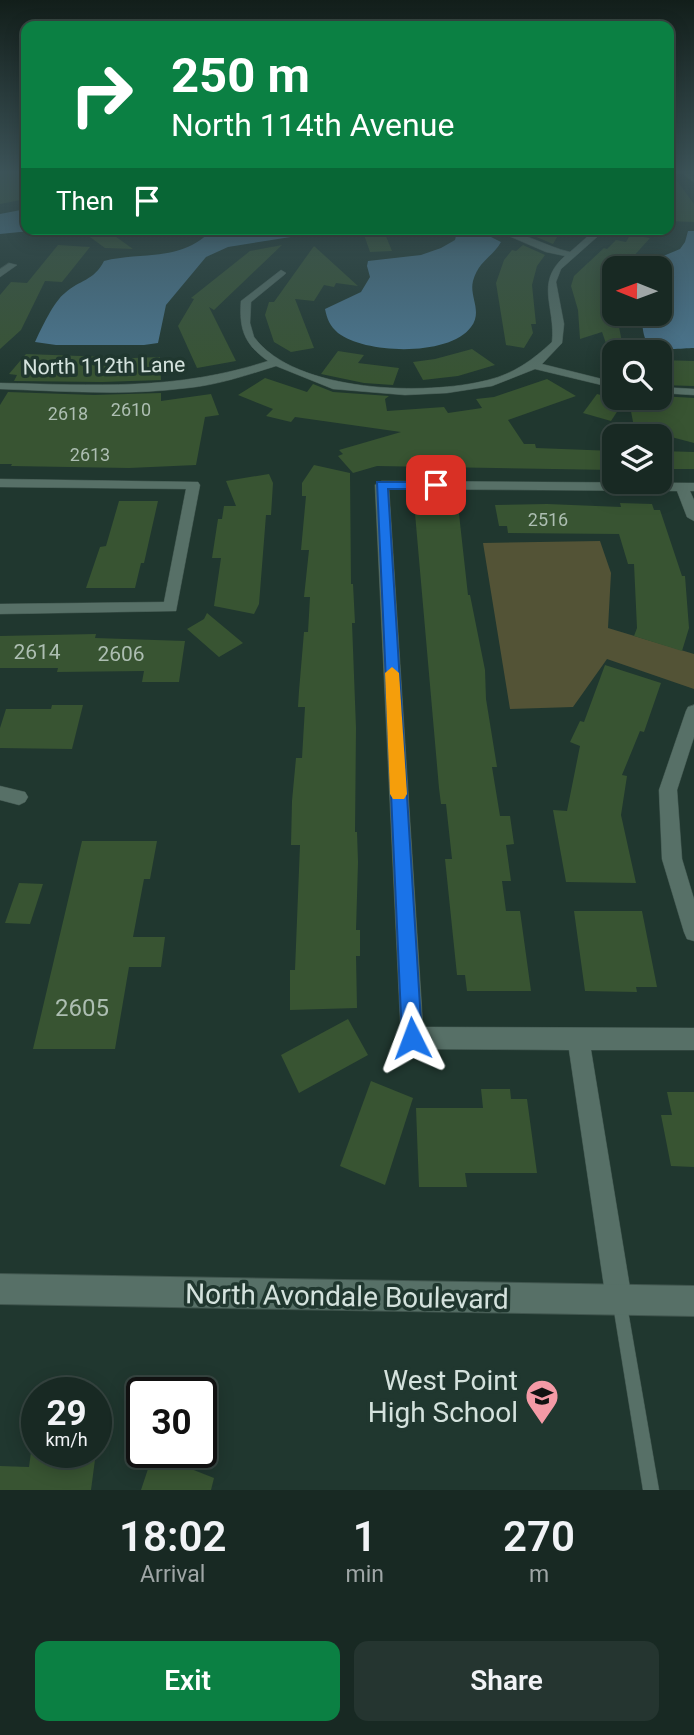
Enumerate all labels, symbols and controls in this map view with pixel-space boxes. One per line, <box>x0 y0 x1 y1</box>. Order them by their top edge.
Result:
text: 250 m <box>171 47 310 104</box>
icon: right <box>56 49 147 140</box>
text: North 114th Avenue <box>171 106 454 144</box>
icon: arrive <box>128 182 166 220</box>
text: Then <box>56 186 114 216</box>
north arrow <box>602 256 672 326</box>
map controls <box>602 256 672 494</box>
button: search <box>602 340 672 410</box>
street label: North 112th Lane <box>22 353 186 379</box>
house number: 2610 <box>111 399 151 420</box>
house number: 2618 <box>48 403 88 424</box>
button: layers <box>602 424 672 494</box>
house number: 2613 <box>70 444 110 465</box>
pin <box>406 455 466 515</box>
icon: arrive <box>417 466 455 504</box>
house number: 2516 <box>528 509 568 530</box>
house number: 2614 <box>13 640 61 664</box>
house number: 2606 <box>97 642 145 666</box>
house number: 2605 <box>55 994 109 1022</box>
position arrow <box>375 1001 449 1075</box>
street label: North Avondale Boulevard <box>185 1277 509 1316</box>
place label: West Point High School <box>368 1364 518 1429</box>
speed limit sign: 30 <box>126 1377 217 1468</box>
school or university icon: West Point High School <box>523 1377 561 1426</box>
text: 29 <box>46 1393 87 1434</box>
text: km/h <box>45 1429 88 1450</box>
text: 18:02 <box>119 1512 226 1561</box>
text: 1 <box>353 1512 377 1561</box>
text: 270 <box>503 1512 575 1561</box>
text: Arrival <box>140 1561 205 1588</box>
text: min <box>345 1561 384 1588</box>
text: m <box>529 1561 549 1588</box>
button: Exit <box>35 1641 340 1721</box>
button: Share <box>354 1641 659 1721</box>

